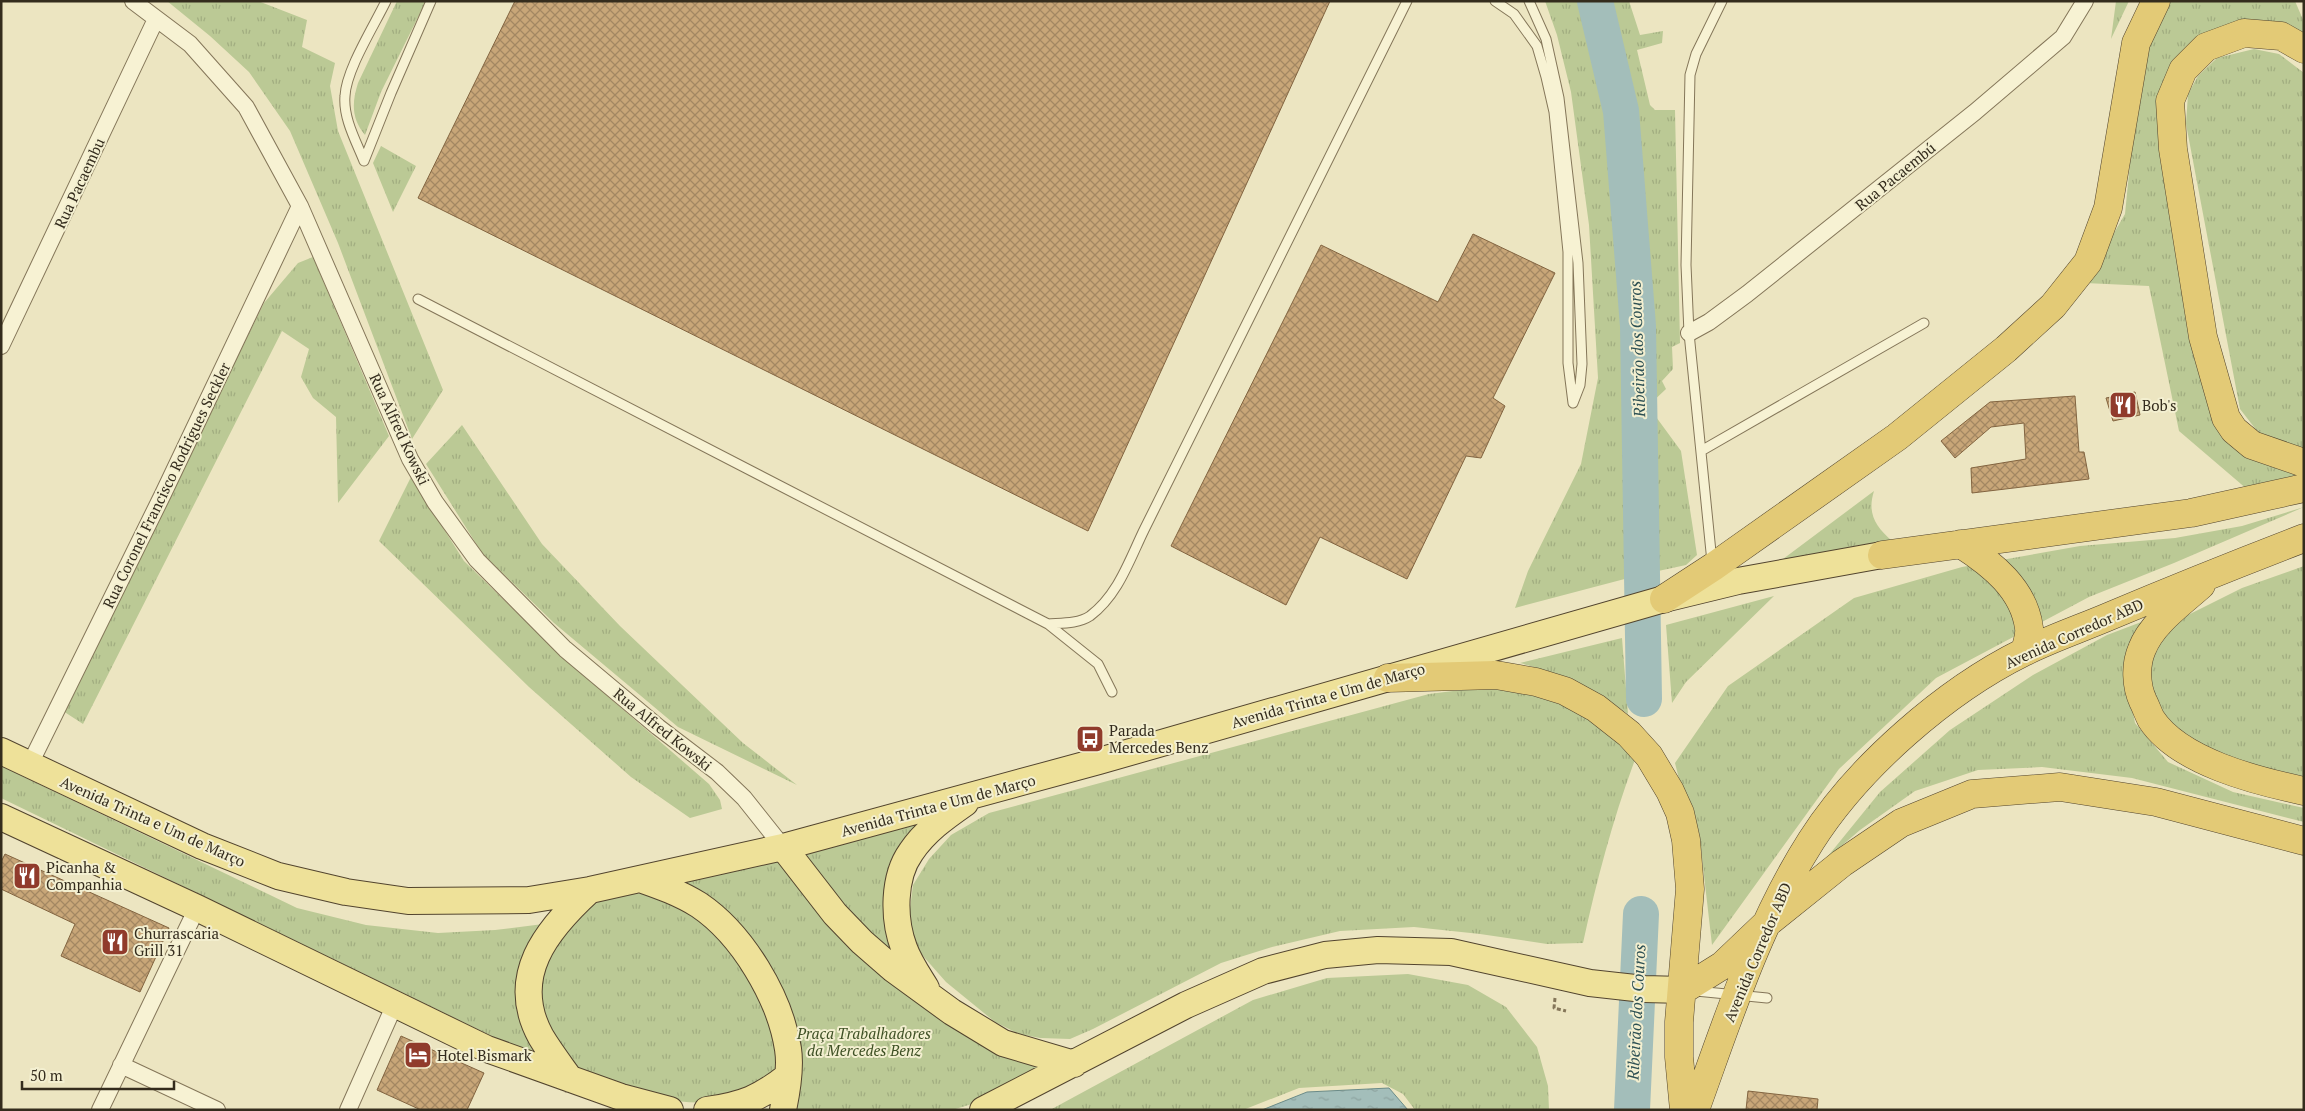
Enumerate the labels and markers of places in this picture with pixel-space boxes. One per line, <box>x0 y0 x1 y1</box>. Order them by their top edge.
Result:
restaurant icon: Bob's <box>2108 390 2138 420</box>
place label: Bob's <box>2142 395 2177 415</box>
place label: Parada Mercedes Benz <box>1109 720 1209 757</box>
bus stop icon: Parada Mercedes Benz <box>1075 724 1105 754</box>
place label: Picanha & Companhia <box>46 857 123 894</box>
restaurant icon: Picanha & Companhia <box>12 861 42 891</box>
place label: Churrascaria Grill 31 <box>134 923 220 960</box>
restaurant icon: Churrascaria Grill 31 <box>100 927 130 957</box>
hotel icon: Hotel Bismark <box>403 1040 433 1070</box>
place label: Hotel Bismark <box>437 1045 532 1065</box>

